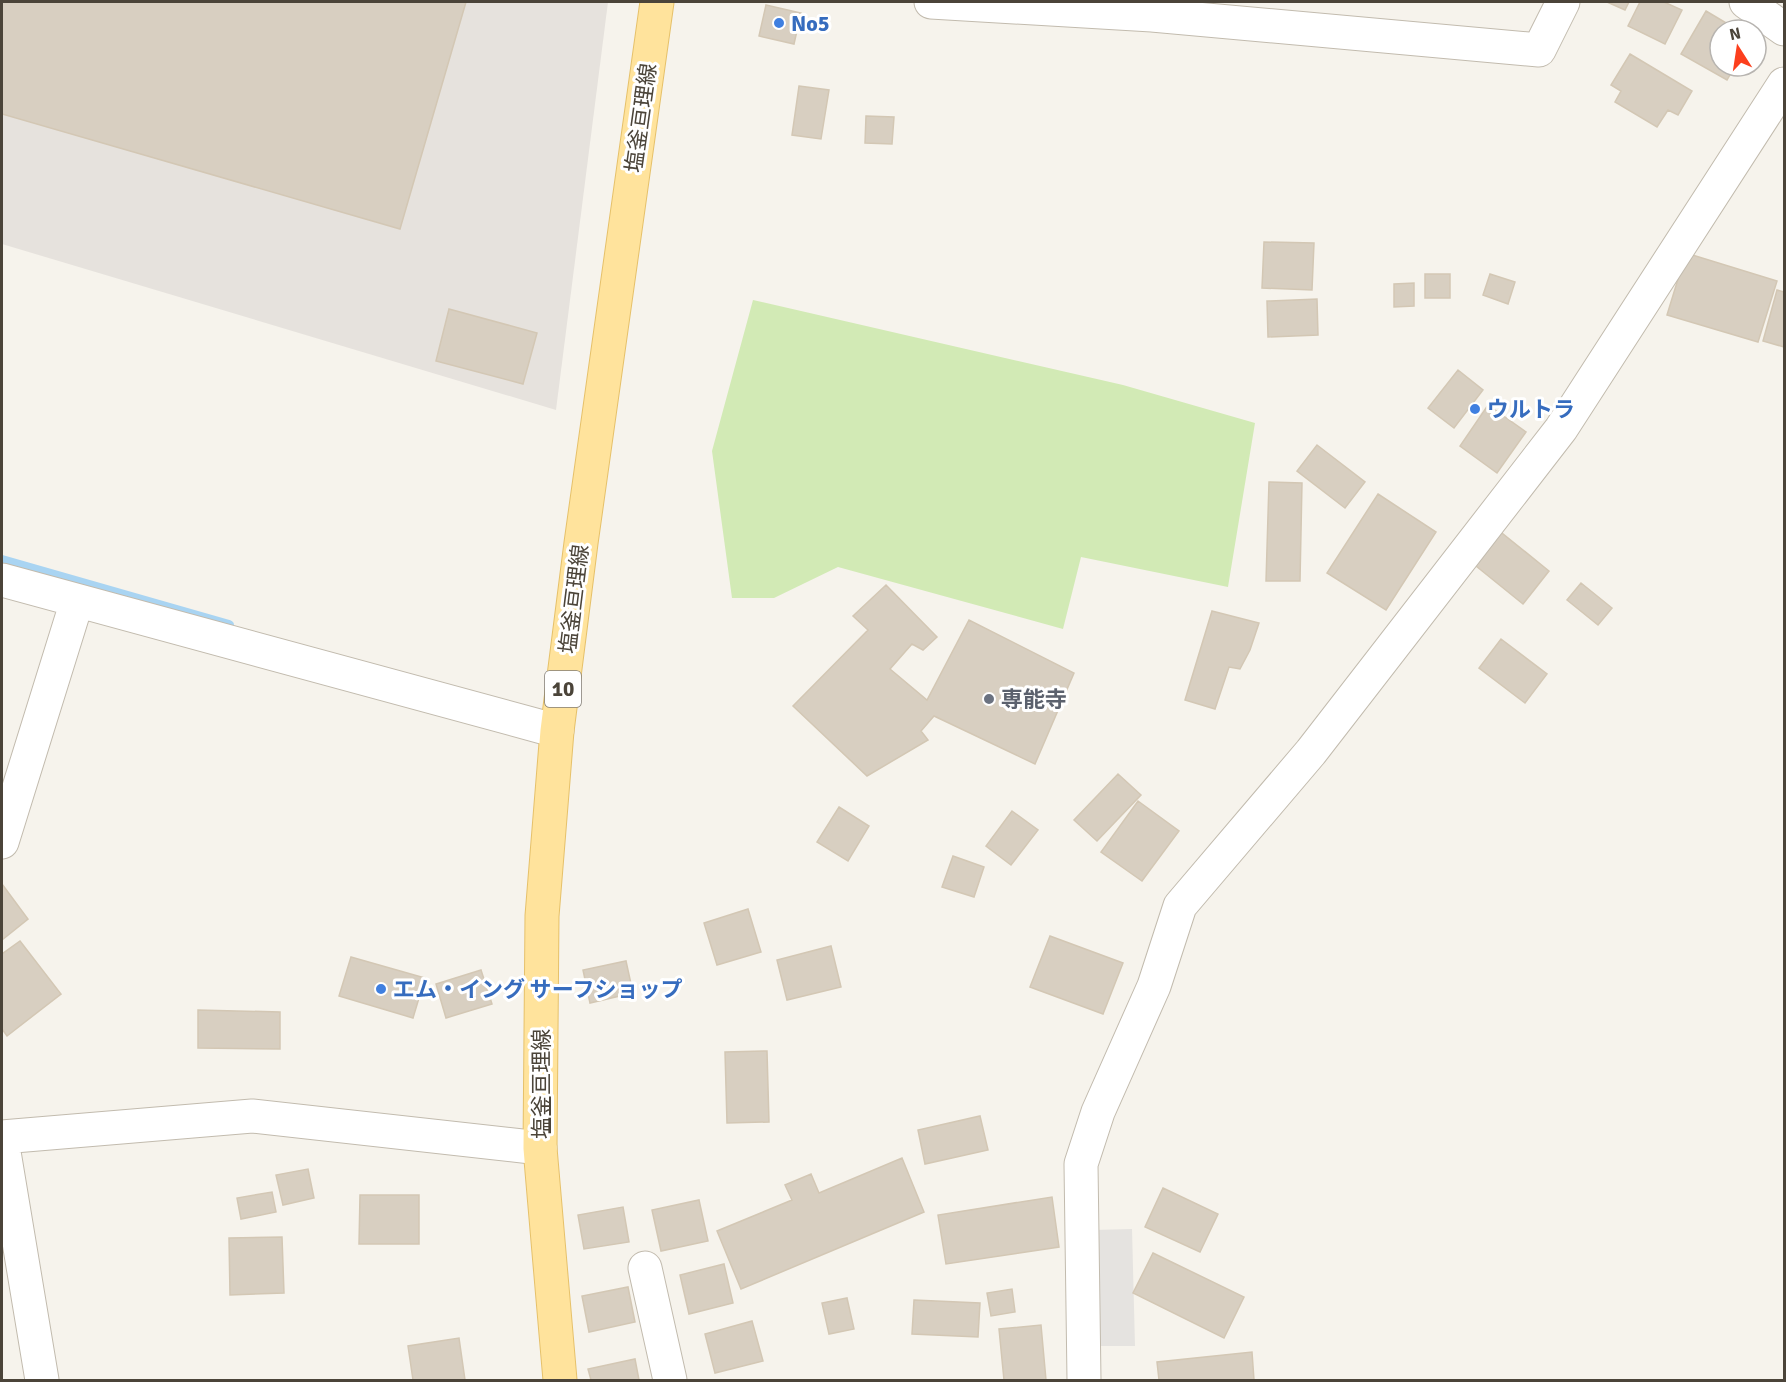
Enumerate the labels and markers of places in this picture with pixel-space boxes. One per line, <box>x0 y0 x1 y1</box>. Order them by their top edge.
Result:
place label: No5 <box>791 10 830 37</box>
marker: No5 <box>772 16 786 30</box>
place label: ウルトラ <box>1487 396 1575 423</box>
marker: ウルトラ <box>1468 402 1482 416</box>
place label: 専能寺 <box>1001 686 1067 713</box>
marker: 専能寺 <box>982 692 996 706</box>
place label: エム・イング サーフショップ <box>393 976 683 1003</box>
marker: エム・イング サーフショップ <box>374 982 388 996</box>

